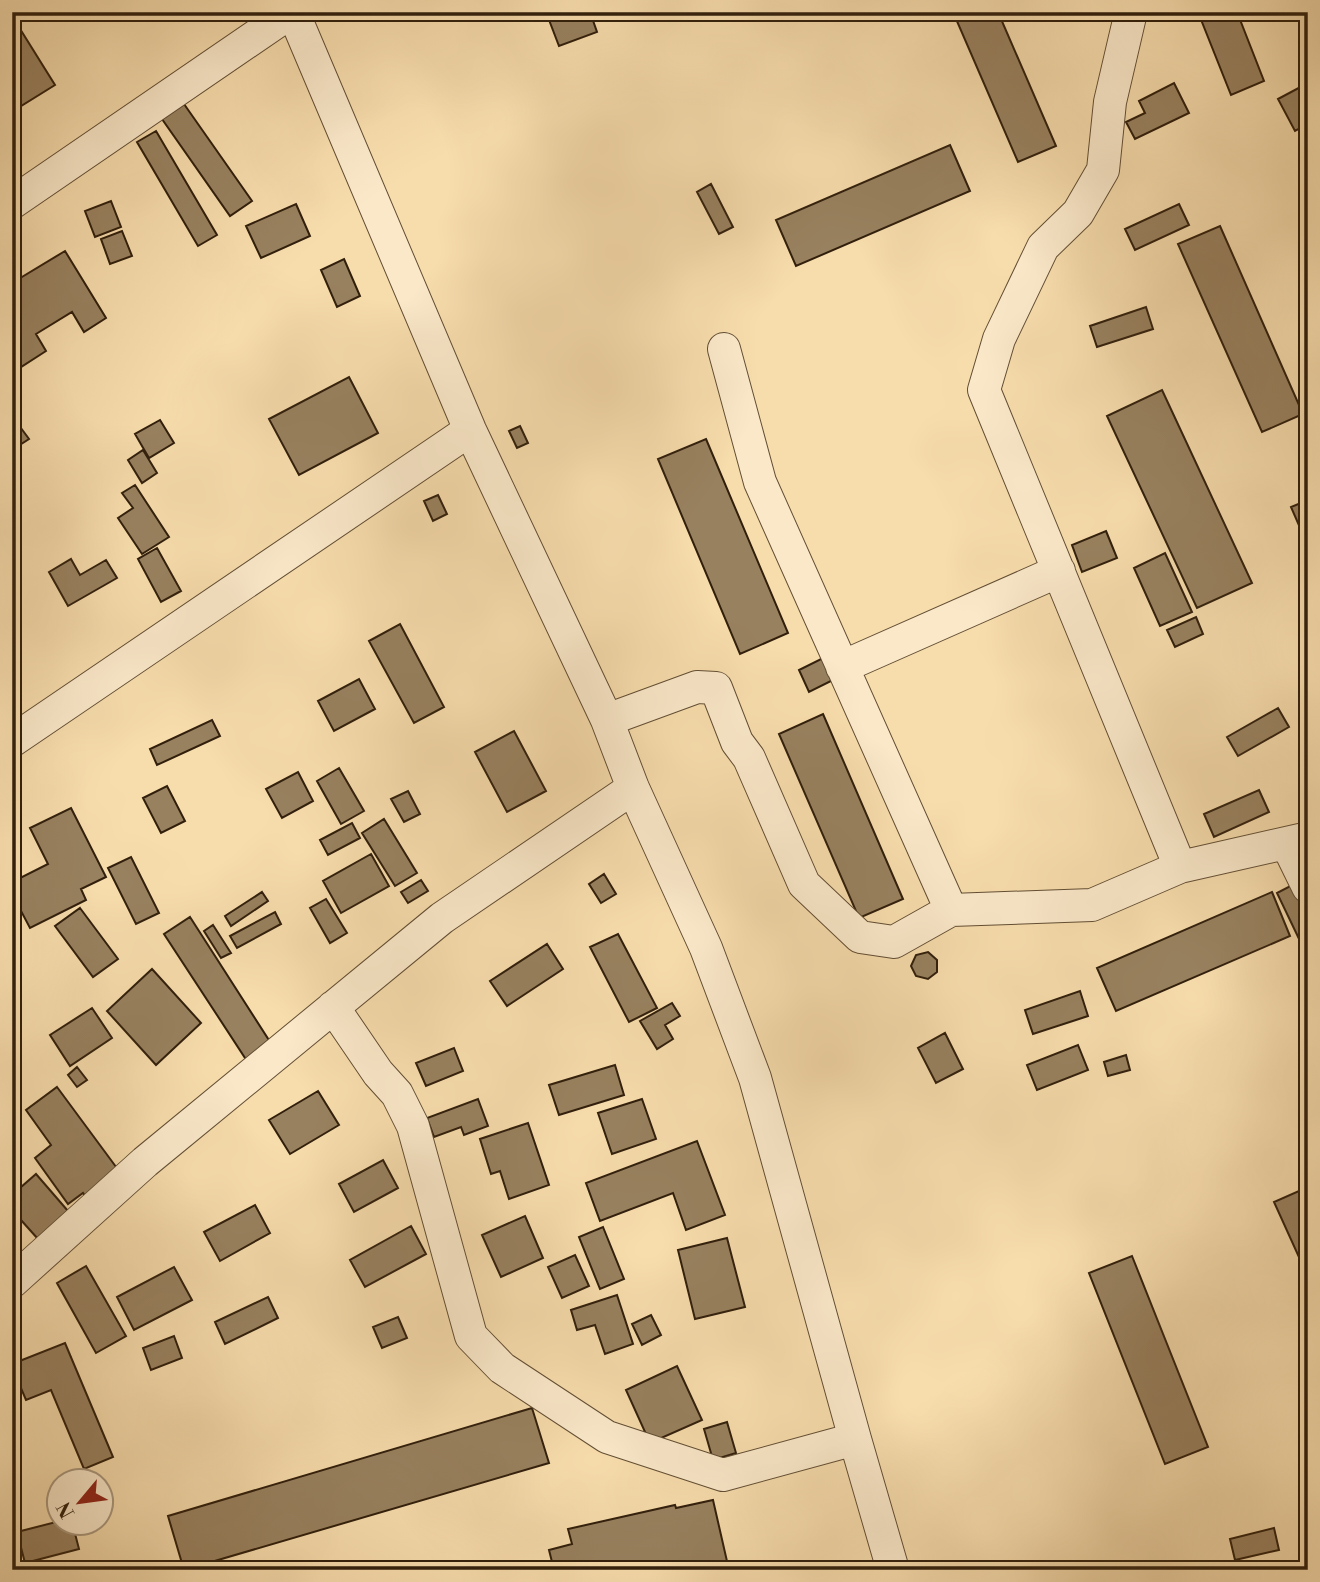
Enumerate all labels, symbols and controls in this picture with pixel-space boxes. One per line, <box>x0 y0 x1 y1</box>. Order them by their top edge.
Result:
north arrow <box>46 1466 116 1536</box>
text: N <box>52 1497 80 1522</box>

